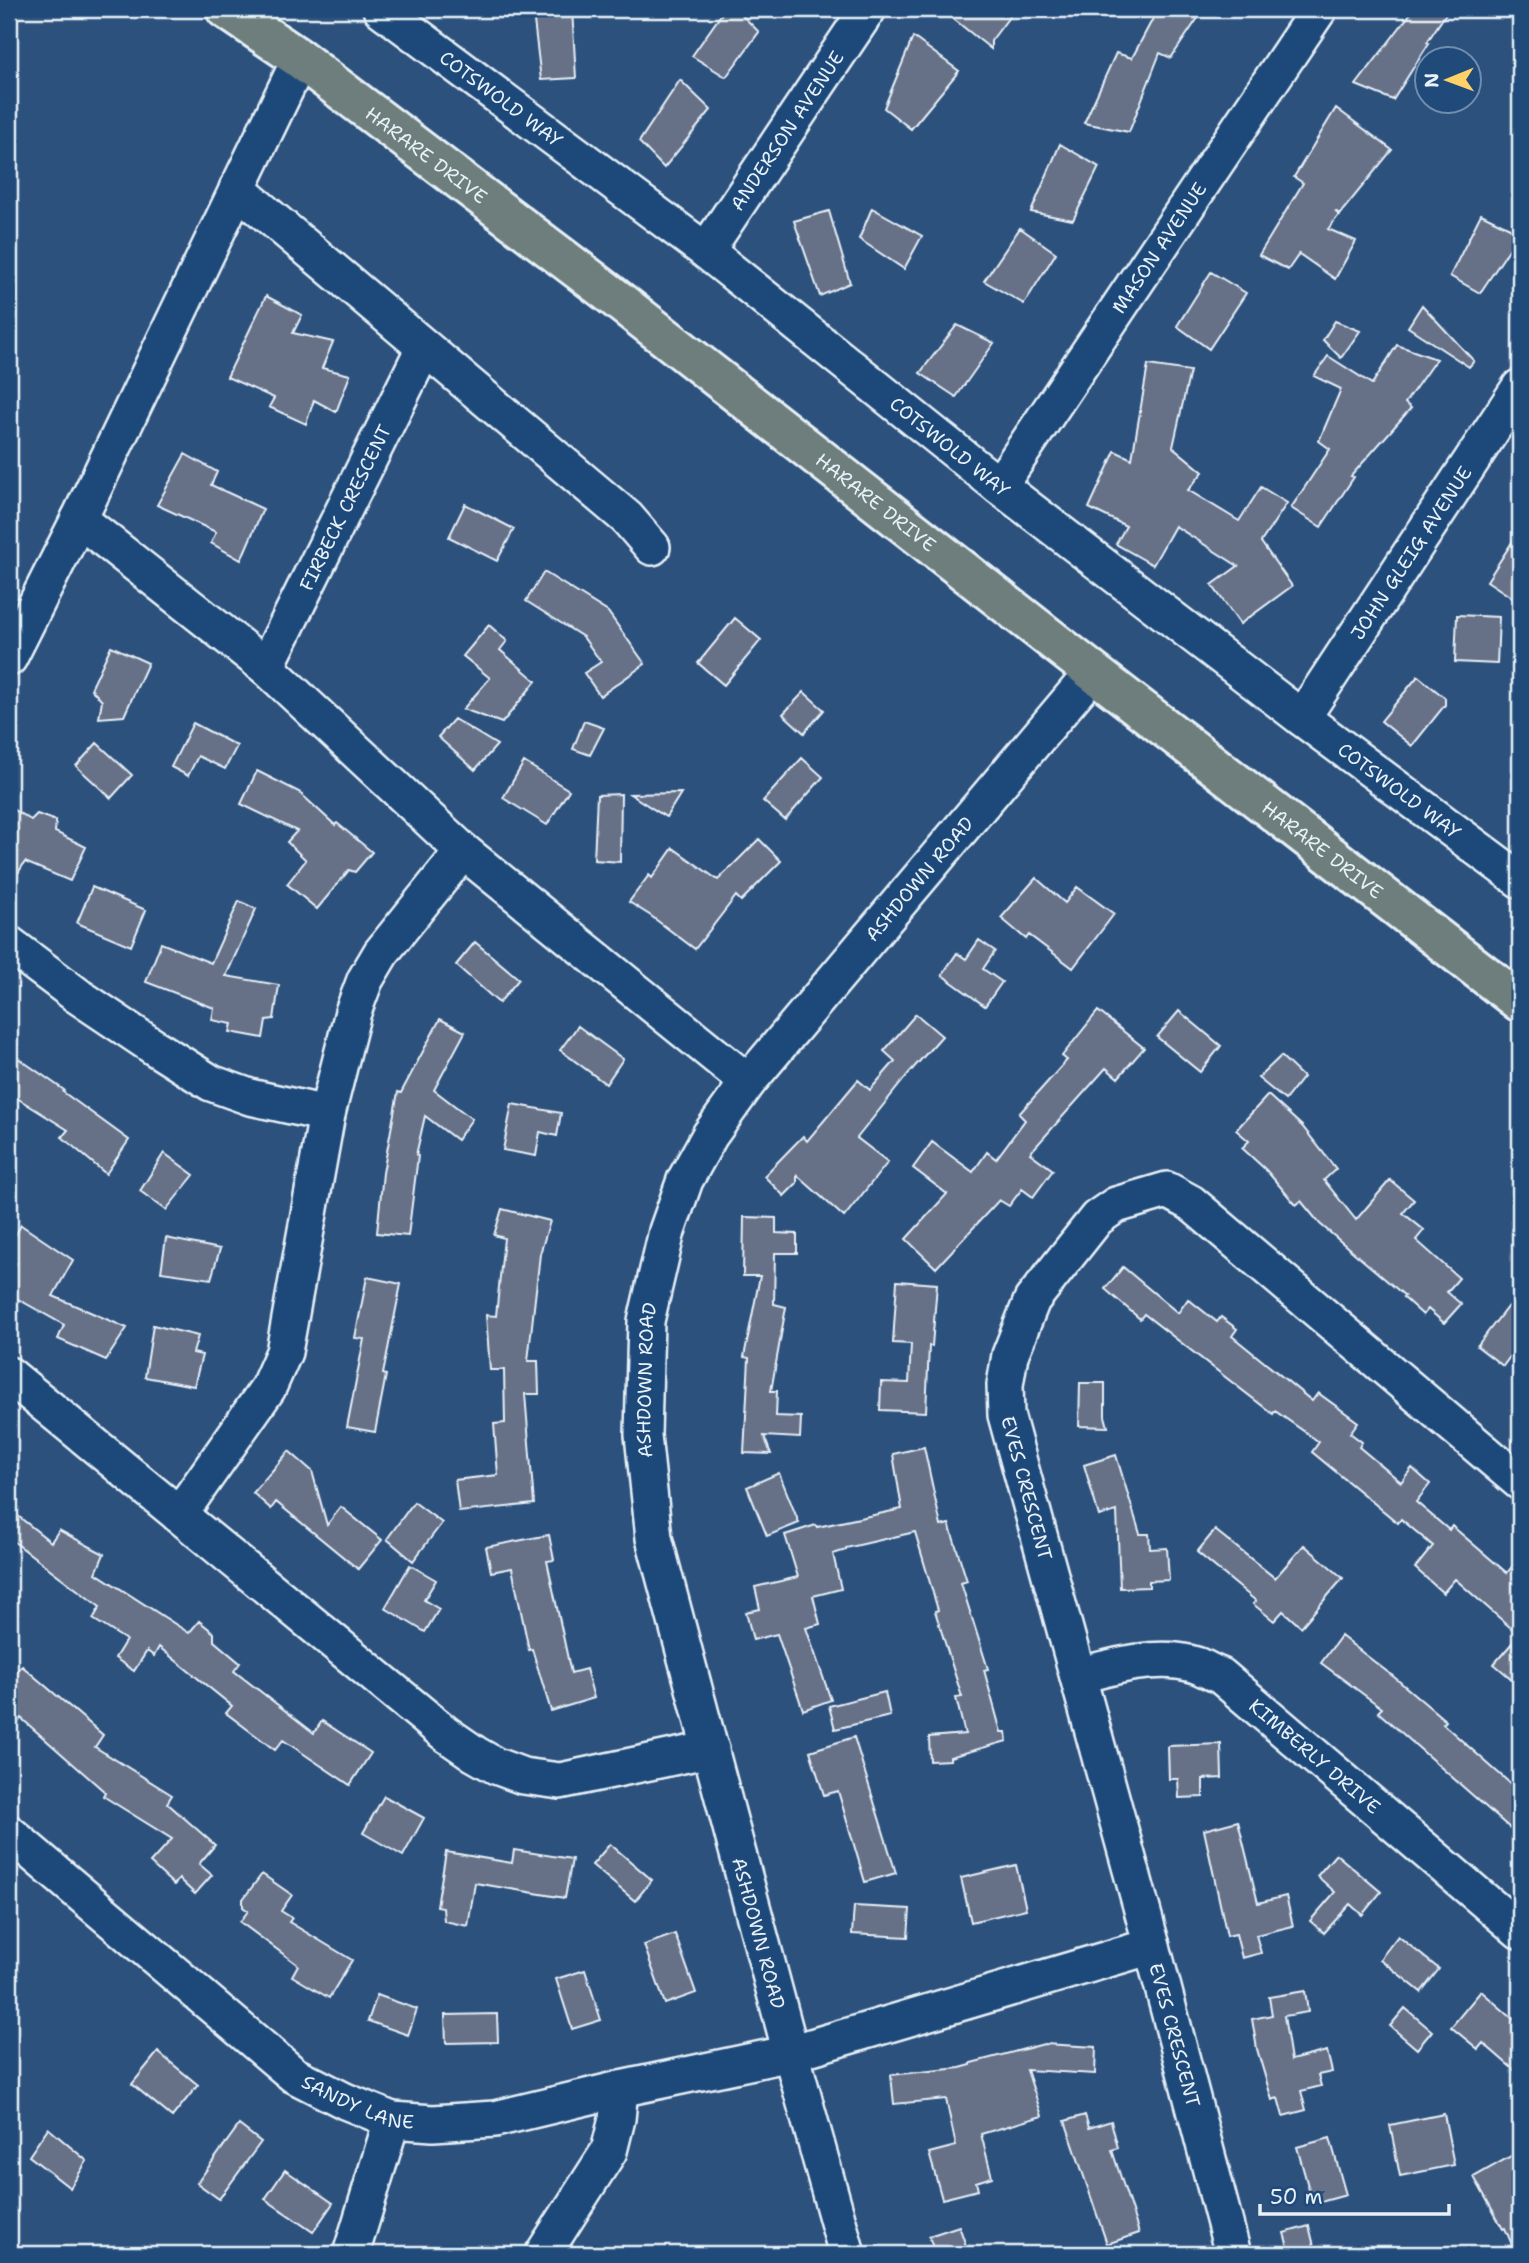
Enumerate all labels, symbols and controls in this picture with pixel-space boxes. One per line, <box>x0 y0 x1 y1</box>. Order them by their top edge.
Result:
street label: COTSWOLD WAY <box>434 45 568 153</box>
street label: ANDERSON AVENUE <box>725 46 850 216</box>
north arrow <box>1414 46 1484 116</box>
text: N <box>1419 73 1444 88</box>
street label: HARARE DRIVE <box>360 101 492 209</box>
street label: MASON AVENUE <box>1106 177 1212 318</box>
street label: COTSWOLD WAY <box>884 391 1015 503</box>
street label: FIRBECK CRESCENT <box>294 420 397 595</box>
street label: HARARE DRIVE <box>810 447 941 558</box>
street label: JOHN GLEIG AVENUE <box>1345 461 1478 645</box>
street label: COTSWOLD WAY <box>1333 737 1466 845</box>
street label: HARARE DRIVE <box>1257 795 1388 905</box>
street label: ASHDOWN ROAD <box>860 811 979 947</box>
street label: ASHDOWN ROAD <box>631 1300 663 1459</box>
street label: EVES CRESCENT <box>995 1413 1058 1563</box>
street label: KIMBERLY DRIVE <box>1244 1693 1386 1820</box>
street label: ASHDOWN ROAD <box>726 1855 791 2012</box>
street label: EVES CRESCENT <box>1143 1960 1206 2110</box>
street label: SANDY LANE <box>297 2069 415 2135</box>
scale bar <box>1260 2172 1448 2216</box>
text: 50 m <box>1270 2183 1323 2211</box>

